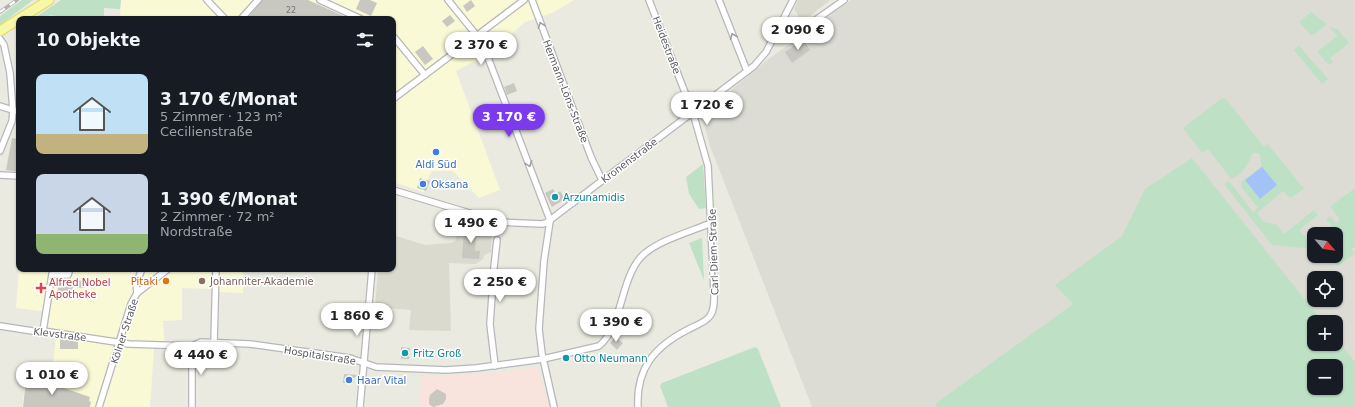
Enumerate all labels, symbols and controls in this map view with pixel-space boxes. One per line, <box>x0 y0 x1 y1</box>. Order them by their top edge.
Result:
house number: 22 <box>286 6 296 15</box>
street label: Heidestraße <box>651 15 683 76</box>
pin: 2 090 € <box>761 17 835 51</box>
one-way arrow <box>537 21 545 28</box>
text: 2 090 € <box>771 22 825 37</box>
icon: filters <box>354 29 376 51</box>
text: 10 Objekte <box>36 30 141 50</box>
pin: 2 370 € <box>444 32 518 66</box>
one-way arrow <box>730 32 738 40</box>
text: 2 370 € <box>454 37 508 52</box>
street label: Hermann-Löns-Straße <box>541 38 590 144</box>
text: 3 170 €/Monat <box>160 89 298 109</box>
icon: home <box>68 90 116 138</box>
pin: 1 720 € <box>670 92 744 126</box>
text: 1 720 € <box>680 97 734 112</box>
pin: 3 170 € <box>472 104 546 138</box>
text: 5 Zimmer · 123 m² <box>160 109 283 124</box>
text: 3 170 € <box>482 109 536 124</box>
text: Cecilienstraße <box>160 124 253 139</box>
street label: Kronenstraße <box>599 136 659 185</box>
marker: Aldi Süd <box>431 147 441 157</box>
place label: Aldi Süd <box>416 159 456 170</box>
one-way arrow <box>524 161 532 168</box>
marker: Oksana <box>418 179 428 189</box>
place label: Oksana <box>431 179 468 190</box>
text: 1 390 €/Monat <box>160 189 298 209</box>
icon: home <box>68 190 116 238</box>
marker: Arzunamidis <box>550 192 560 202</box>
place label: Arzunamidis <box>563 192 625 203</box>
text: 2 Zimmer · 72 m² <box>160 209 275 224</box>
street label: Carl-Diem-Straße <box>706 209 721 295</box>
pin: 1 490 € <box>434 210 508 244</box>
text: 1 490 € <box>444 215 498 230</box>
text: Nordstraße <box>160 224 232 239</box>
north arrow <box>1307 227 1343 263</box>
map controls <box>1307 227 1343 395</box>
pin: 2 250 € <box>463 269 537 303</box>
button: locate <box>1307 271 1343 307</box>
text: 2 250 € <box>473 274 527 289</box>
place label: Pitaki <box>131 276 158 287</box>
marker: Pitaki <box>161 276 171 286</box>
marker: Johanniter-Akademie <box>197 276 207 286</box>
place label: Johanniter-Akademie <box>209 276 314 287</box>
place label: Alfred Nobel Apotheke <box>49 277 111 300</box>
marker: Alfred Nobel Apotheke <box>36 283 46 293</box>
street label: Kölner Straße <box>109 297 140 365</box>
pin: 1 860 € <box>320 303 394 337</box>
text: 1 860 € <box>330 308 384 323</box>
pin: 1 390 € <box>579 309 653 343</box>
text: 1 390 € <box>589 314 643 329</box>
button: + <box>1307 315 1343 351</box>
street label: Klevstraße <box>33 326 87 343</box>
pin: 4 440 € <box>164 342 238 376</box>
street label: Hospitalstraße <box>283 344 357 367</box>
text: 4 440 € <box>174 347 228 362</box>
marker: Fritz Groß <box>400 348 410 358</box>
place label: Fritz Groß <box>413 348 461 359</box>
marker: Otto Neumann <box>561 353 571 363</box>
place label: Otto Neumann <box>574 353 648 364</box>
button: − <box>1307 359 1343 395</box>
pin: 1 010 € <box>15 362 89 396</box>
text: 1 010 € <box>25 367 79 382</box>
marker: Haar Vital <box>344 375 354 385</box>
place label: Haar Vital <box>357 375 406 386</box>

